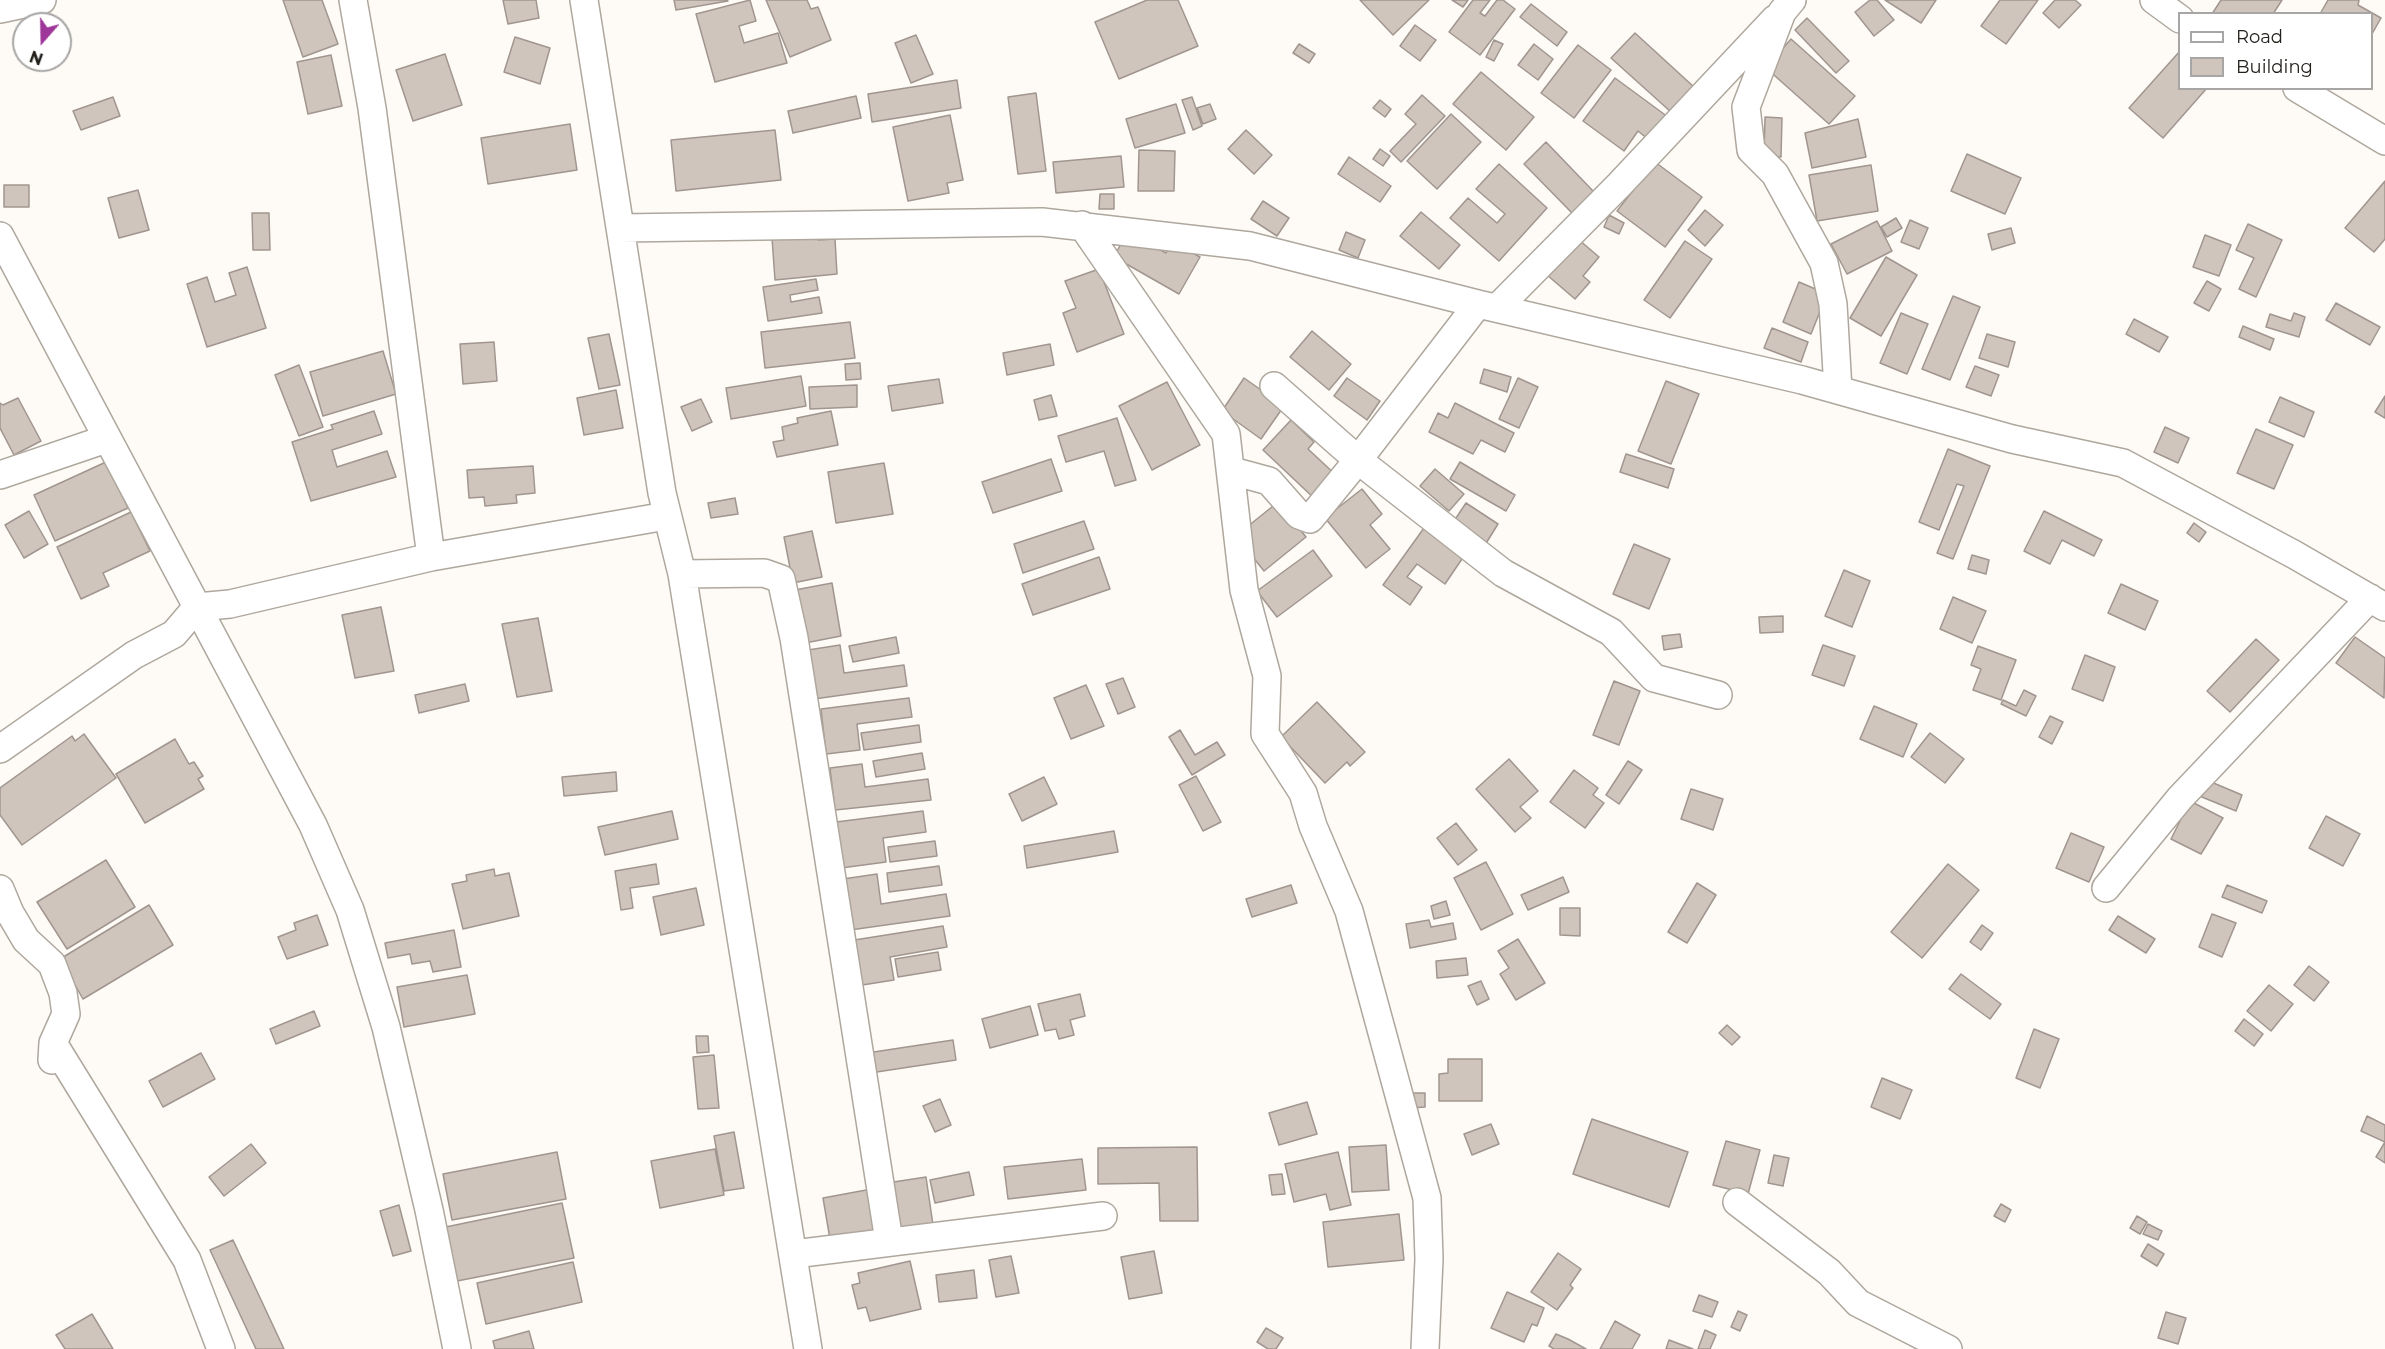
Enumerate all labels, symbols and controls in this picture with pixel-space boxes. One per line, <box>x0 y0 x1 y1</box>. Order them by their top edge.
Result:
north arrow <box>12 12 72 72</box>
legend <box>2178 12 2373 90</box>
text: Road <box>2236 26 2283 48</box>
text: N <box>27 46 46 69</box>
text: Building <box>2236 56 2313 78</box>

